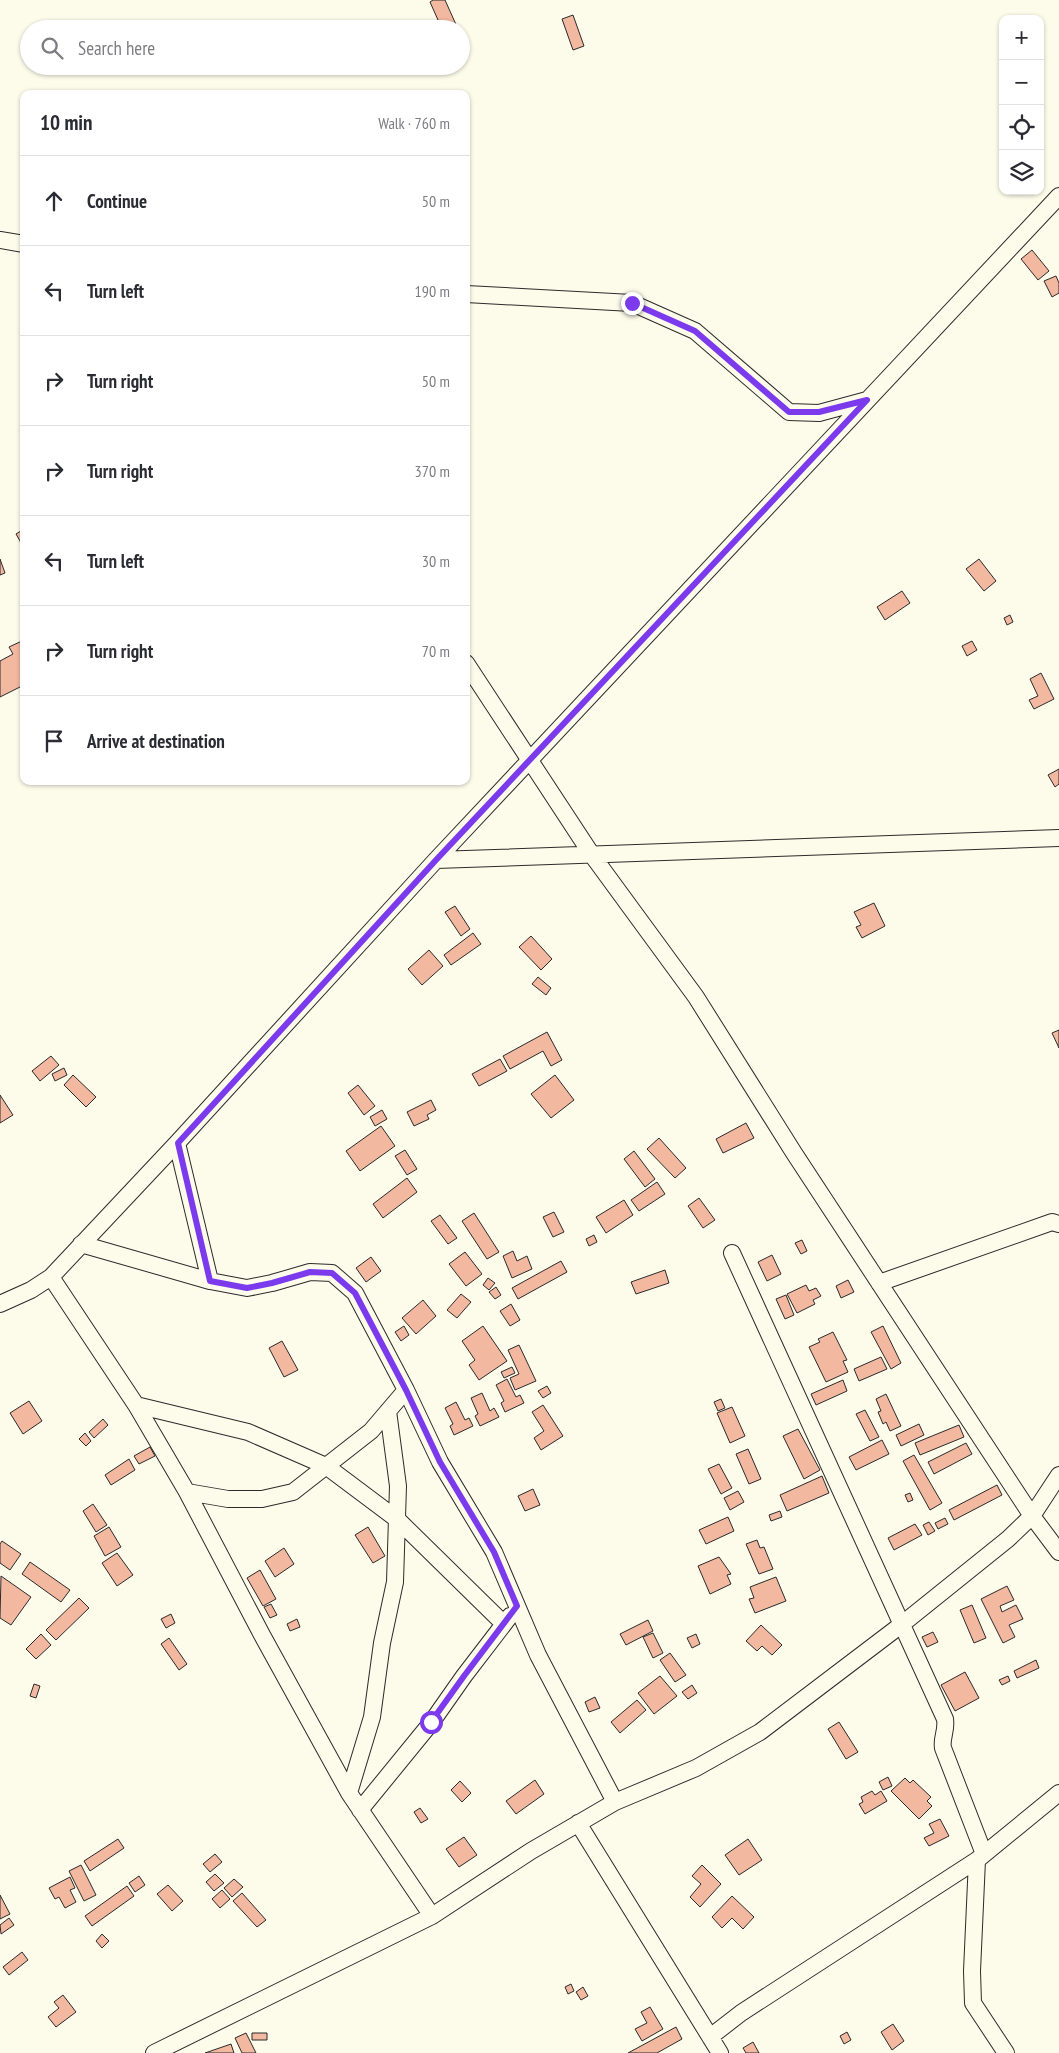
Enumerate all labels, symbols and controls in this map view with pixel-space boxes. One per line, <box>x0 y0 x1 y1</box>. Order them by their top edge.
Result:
map controls <box>999 15 1044 195</box>
button: + <box>999 15 1044 60</box>
search box <box>20 20 470 75</box>
icon: search <box>38 34 66 62</box>
text: Search here <box>78 36 155 60</box>
button: − <box>999 60 1044 105</box>
button: locate <box>999 105 1044 150</box>
text: 10 min <box>40 109 92 136</box>
text: Walk · 760 m <box>378 113 450 133</box>
button: layers <box>999 150 1044 195</box>
icon: ahead <box>40 187 68 215</box>
text: Continue <box>87 189 147 213</box>
text: 50 m <box>422 191 450 211</box>
icon: left <box>40 277 68 305</box>
text: Turn left <box>87 279 144 303</box>
text: 190 m <box>415 281 450 301</box>
route end <box>621 292 644 315</box>
icon: right <box>40 367 68 395</box>
text: Turn right <box>87 369 153 393</box>
text: 50 m <box>422 371 450 391</box>
icon: right <box>40 457 68 485</box>
text: Turn right <box>87 459 153 483</box>
text: 370 m <box>415 461 450 481</box>
icon: left <box>40 547 68 575</box>
text: Turn left <box>87 549 144 573</box>
text: 30 m <box>422 551 450 571</box>
icon: right <box>40 637 68 665</box>
text: Turn right <box>87 639 153 663</box>
text: 70 m <box>422 641 450 661</box>
icon: arrive <box>40 727 68 755</box>
text: Arrive at destination <box>87 729 225 753</box>
route start <box>420 1711 443 1734</box>

